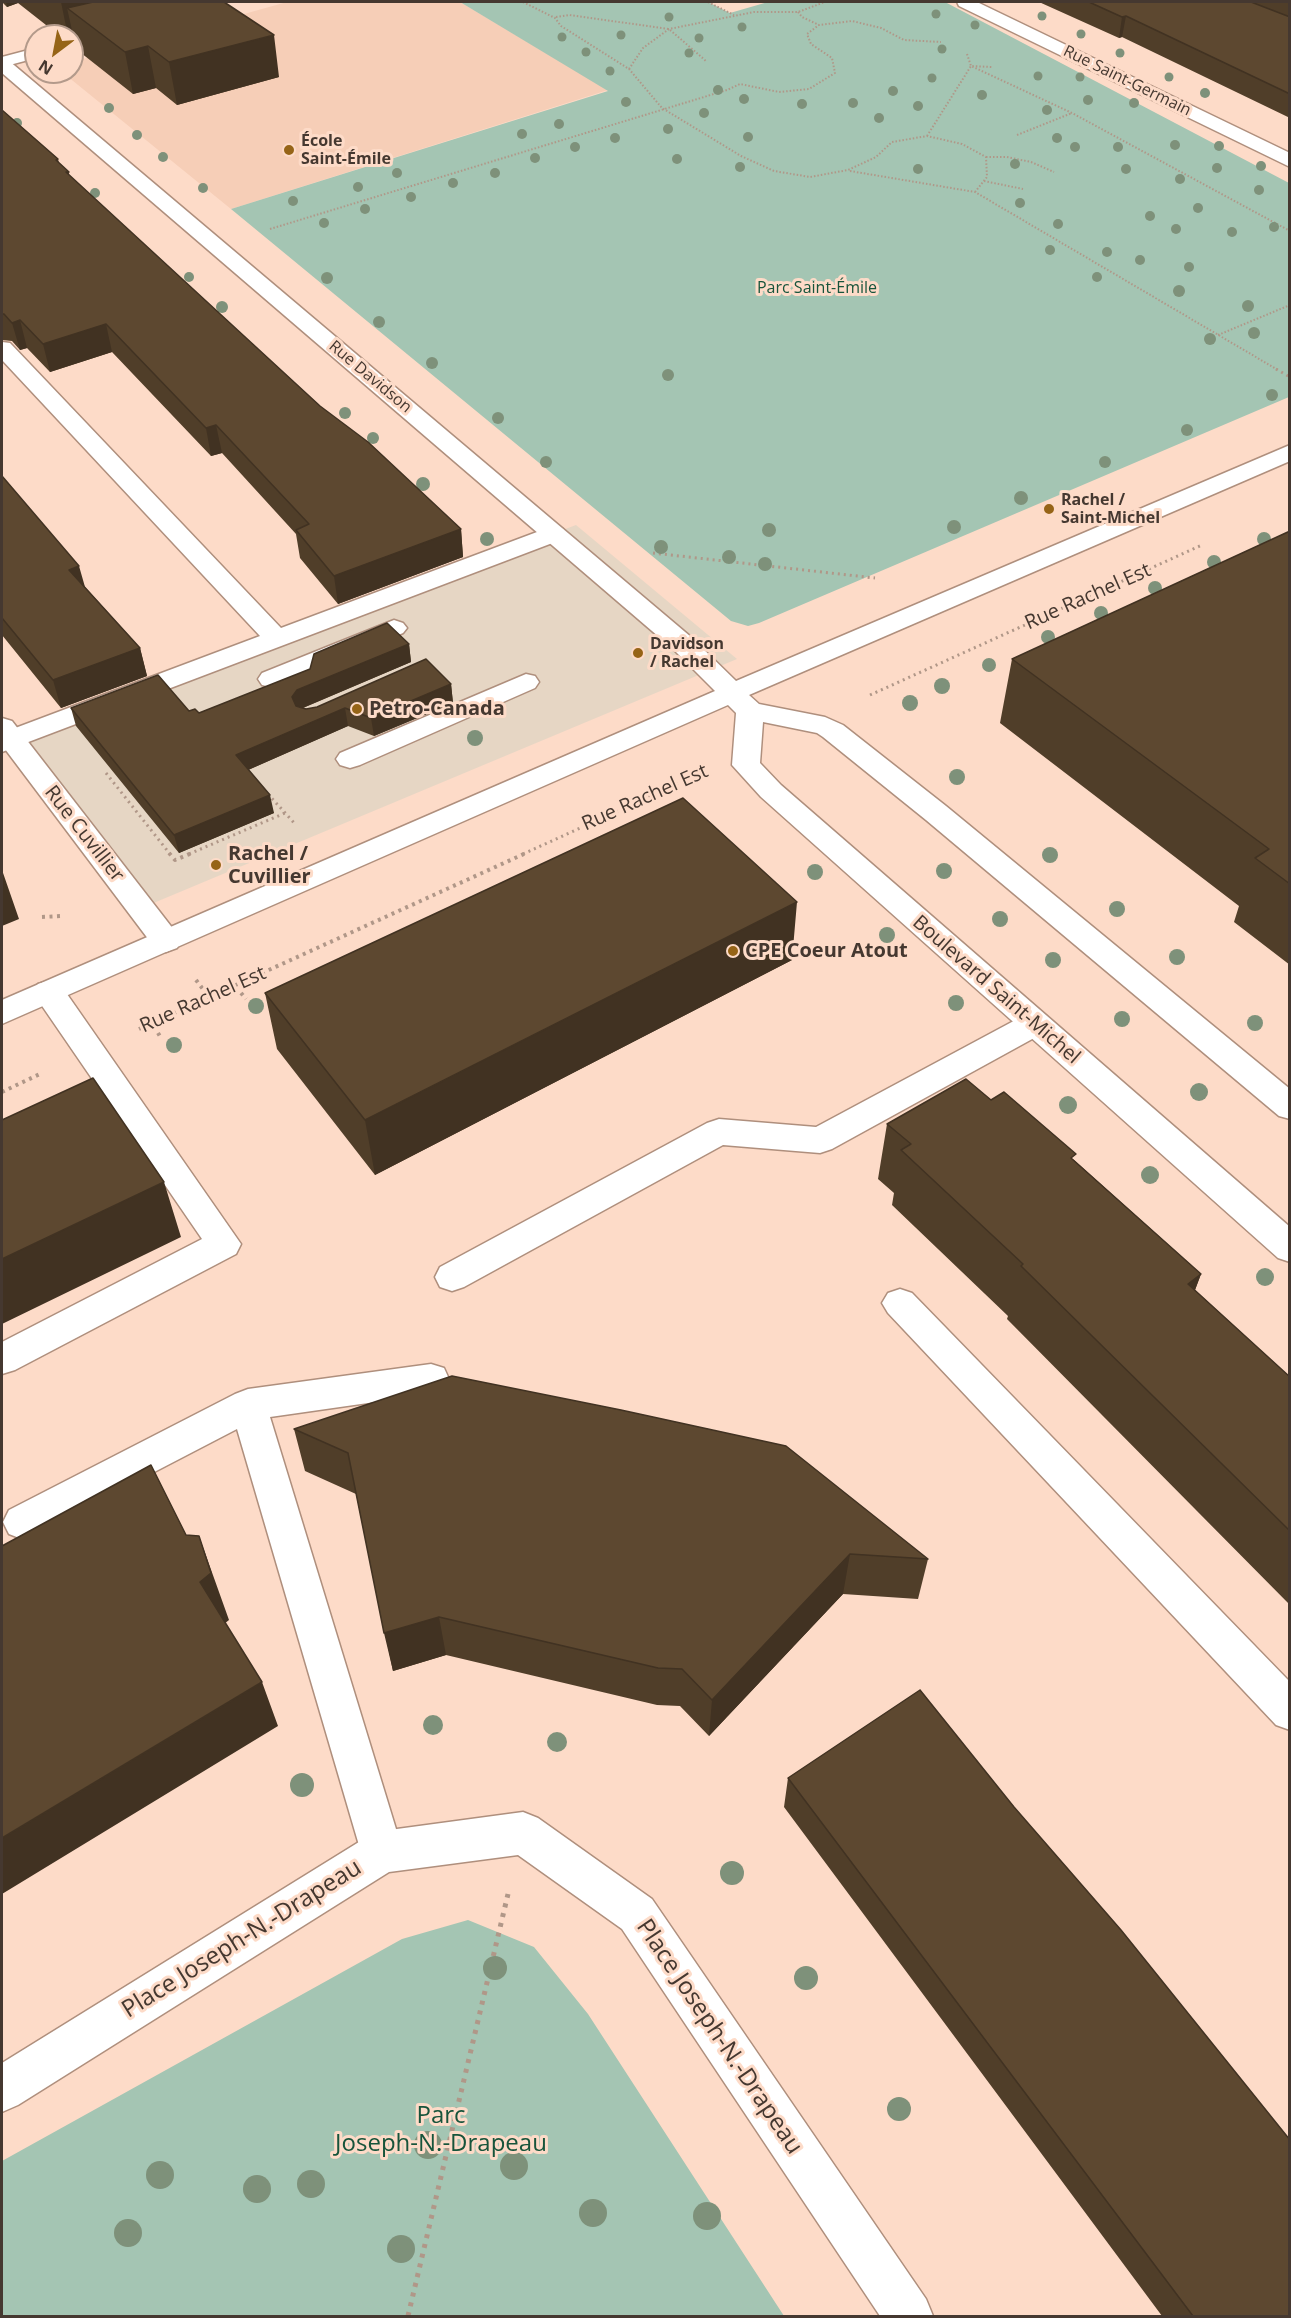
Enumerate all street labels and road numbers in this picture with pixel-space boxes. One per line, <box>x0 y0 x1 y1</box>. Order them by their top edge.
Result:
street label: Rue Saint-Germain <box>1060 42 1194 120</box>
street label: Rue Davidson <box>325 337 415 417</box>
street label: Rue Rachel Est <box>1021 558 1155 636</box>
street label: Rue Rachel Est <box>578 759 712 837</box>
street label: Rue Cuvillier <box>39 781 129 887</box>
street label: Boulevard Saint-Michel <box>907 911 1085 1069</box>
street label: Rue Rachel Est <box>136 961 270 1039</box>
street label: Place Joseph-N.-Drapeau <box>117 1853 367 2025</box>
street label: Place Joseph-N.-Drapeau <box>630 1914 808 2160</box>

